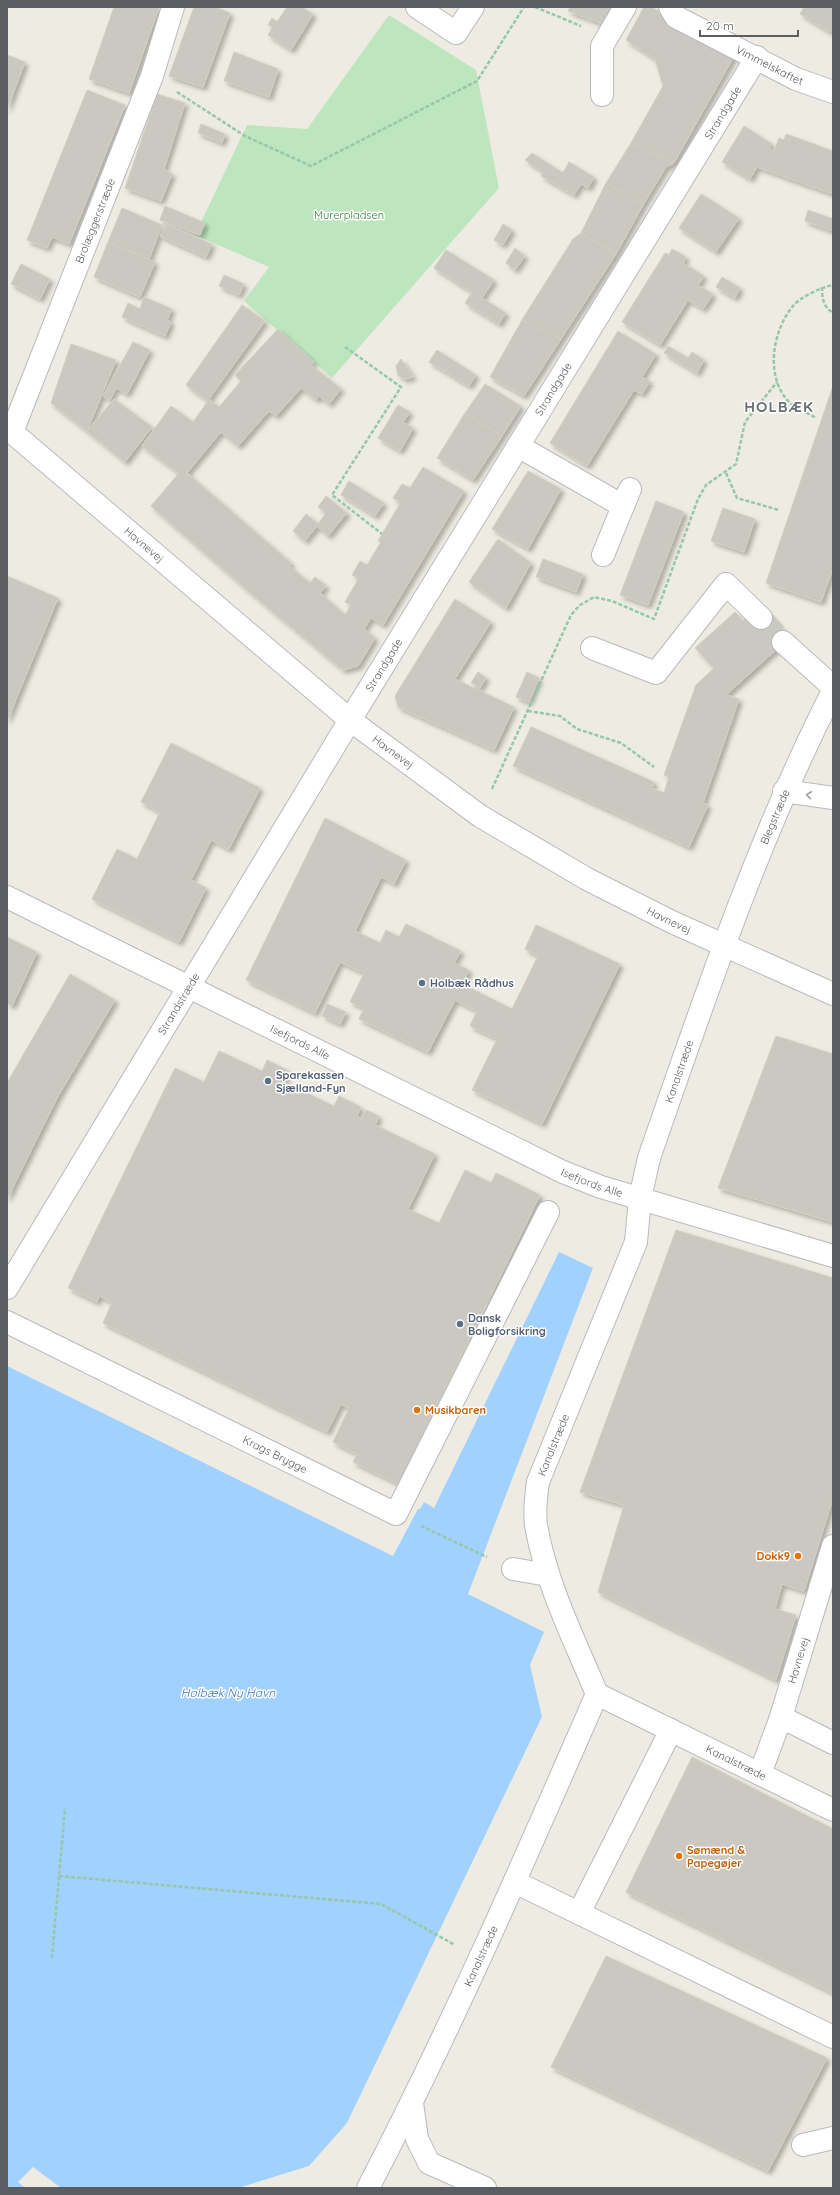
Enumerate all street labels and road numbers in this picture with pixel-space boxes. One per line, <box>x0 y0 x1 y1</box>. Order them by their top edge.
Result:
street label: Vimmelskaftet <box>734 42 805 88</box>
street label: Strandgade <box>701 84 744 142</box>
street label: Brolæggerstræde <box>72 176 118 265</box>
street label: Strandgade <box>532 360 575 418</box>
street label: Havnevej <box>121 524 167 566</box>
street label: Strandgade <box>362 636 405 694</box>
street label: Havnevej <box>370 732 416 772</box>
street label: Blegstræde <box>757 787 793 846</box>
street label: Havnevej <box>644 903 693 937</box>
street label: Strandstræde <box>155 970 203 1037</box>
street label: Isefjords Alle <box>268 1021 332 1063</box>
street label: Kanalstræde <box>662 1038 696 1105</box>
street label: Isefjords Alle <box>558 1165 624 1200</box>
street label: Kanalstræde <box>534 1412 572 1478</box>
street label: Krags Brygge <box>240 1432 310 1476</box>
street label: Havnevej <box>785 1635 812 1685</box>
street label: Kanalstræde <box>704 1742 769 1783</box>
street label: Kanalstræde <box>461 1923 501 1989</box>

